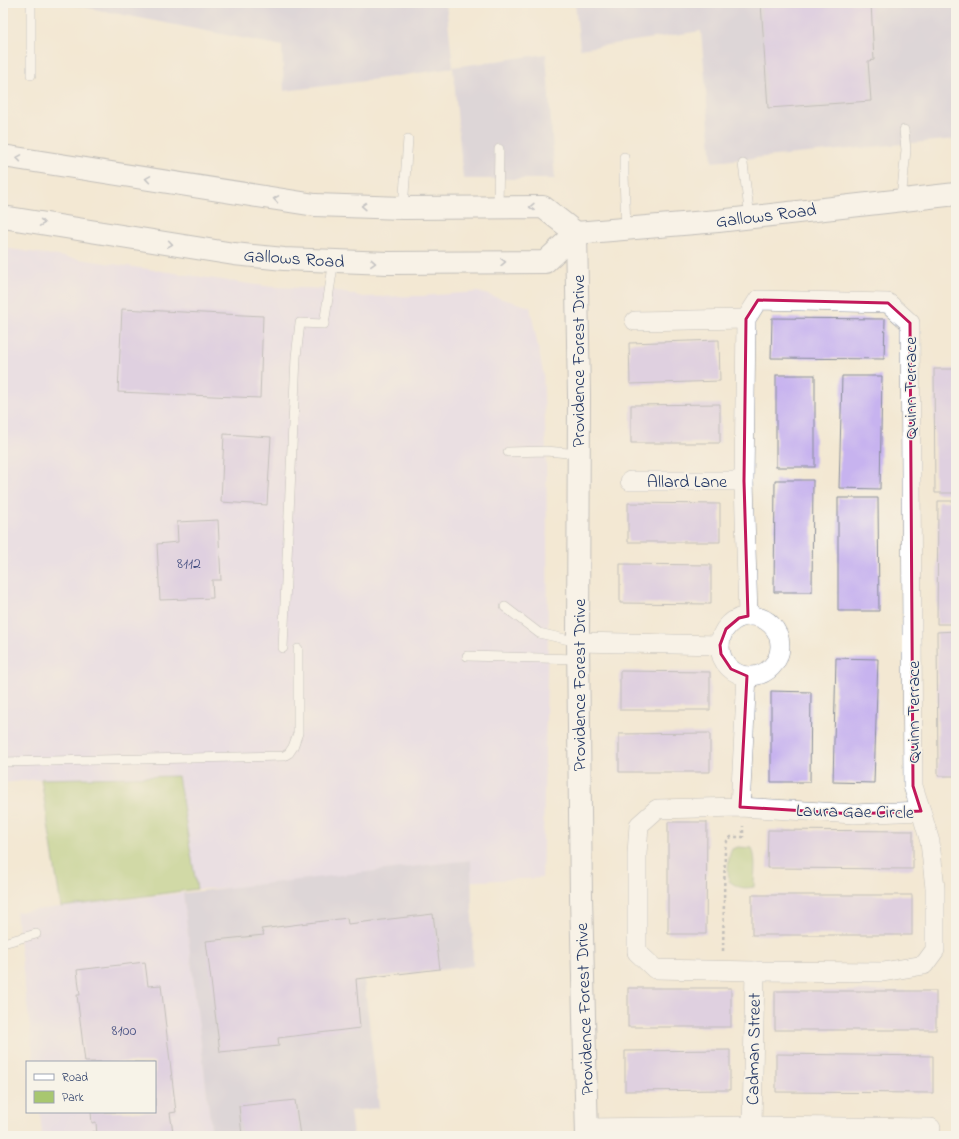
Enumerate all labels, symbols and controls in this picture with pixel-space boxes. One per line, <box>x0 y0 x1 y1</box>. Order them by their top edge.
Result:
one-way arrow <box>16 154 23 163</box>
one-way arrow <box>145 175 151 183</box>
one-way arrow <box>273 195 279 204</box>
street label: Gallows Road <box>715 198 818 236</box>
one-way arrow <box>361 202 367 211</box>
one-way arrow <box>529 203 535 211</box>
one-way arrow <box>38 219 45 227</box>
one-way arrow <box>167 239 173 248</box>
street label: Gallows Road <box>243 244 345 276</box>
one-way arrow <box>370 258 376 267</box>
one-way arrow <box>500 258 506 266</box>
street label: Providence Forest Drive <box>567 274 593 447</box>
street label: Quinn Terrace <box>899 336 925 439</box>
street label: Allard Lane <box>647 470 728 496</box>
house number: 8112 <box>177 552 201 576</box>
street label: Providence Forest Drive <box>568 598 594 771</box>
street label: Quinn Terrace <box>902 660 928 763</box>
street label: Laura Gae Circle <box>796 799 915 827</box>
street label: Providence Forest Drive <box>570 921 602 1096</box>
street label: Cadman Street <box>741 993 769 1105</box>
house number: 8100 <box>112 1019 137 1043</box>
legend <box>26 1061 156 1113</box>
text: Road <box>62 1069 88 1087</box>
text: Park <box>62 1089 84 1107</box>

